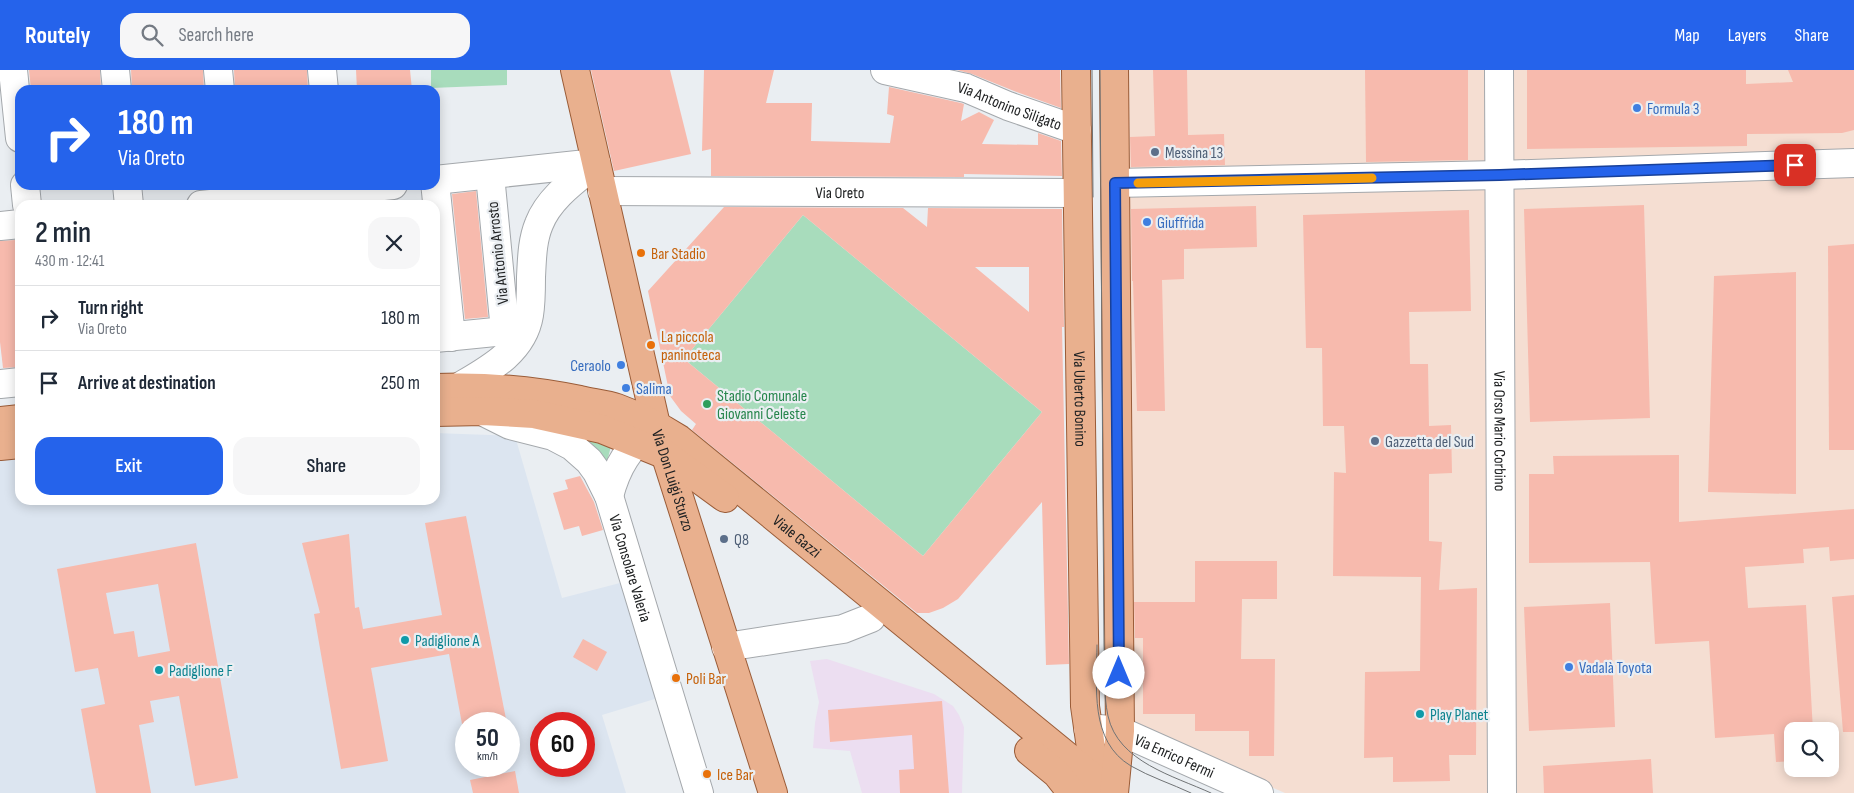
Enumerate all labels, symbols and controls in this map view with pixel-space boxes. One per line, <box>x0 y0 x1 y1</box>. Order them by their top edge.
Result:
search box <box>120 13 470 58</box>
text: Routely <box>25 21 90 50</box>
icon: search <box>138 21 166 49</box>
text: Search here <box>178 24 254 47</box>
text: Map <box>1675 25 1700 46</box>
text: Layers <box>1728 25 1767 46</box>
text: Share <box>1795 25 1829 46</box>
street label: Via Antonino Siligato <box>956 78 1064 135</box>
place label: Formula 3 <box>1647 100 1699 119</box>
text: 180 m <box>118 102 194 145</box>
marker: Formula 3 <box>1631 102 1643 114</box>
icon: right <box>35 105 100 170</box>
place label: Messina 13 <box>1165 144 1223 163</box>
pin <box>1774 144 1816 186</box>
text: Via Oreto <box>118 145 185 172</box>
marker: Messina 13 <box>1149 146 1161 158</box>
icon: arrive <box>1781 151 1809 179</box>
street label: Via Oreto <box>815 184 865 203</box>
street label: Via Antonio Arrosto <box>484 201 513 305</box>
place label: Giuffrida <box>1157 214 1204 233</box>
text: 2 min <box>35 215 91 251</box>
marker: Giuffrida <box>1141 216 1153 228</box>
button: close <box>368 217 420 269</box>
place label: Bar Stadio <box>651 245 706 264</box>
marker: Bar Stadio <box>635 247 647 259</box>
text: 430 m · 12:41 <box>35 252 104 271</box>
text: Turn right <box>78 297 143 320</box>
icon: right <box>35 304 63 332</box>
text: 180 m <box>381 307 420 330</box>
text: Via Oreto <box>78 320 127 339</box>
place label: La piccola paninoteca <box>661 328 721 365</box>
marker: La piccola paninoteca <box>645 339 657 351</box>
street label: Via Uberto Bonino <box>1069 351 1089 447</box>
place label: Ceraolo <box>570 357 611 376</box>
marker: Ceraolo <box>615 359 627 371</box>
icon: arrive <box>35 369 63 397</box>
street label: Via Orso Mario Corbino <box>1489 371 1509 491</box>
text: Arrive at destination <box>78 372 216 395</box>
text: 250 m <box>381 372 420 395</box>
place label: Salima <box>636 380 672 399</box>
marker: Salima <box>620 382 632 394</box>
place label: Stadio Comunale Giovanni Celeste <box>717 387 807 424</box>
marker: Stadio Comunale Giovanni Celeste <box>701 398 713 410</box>
street label: Via Don Luigi Sturzo <box>647 427 697 534</box>
place label: Gazzetta del Sud <box>1385 433 1474 452</box>
marker: Gazzetta del Sud <box>1369 435 1381 447</box>
button: Exit <box>35 437 223 495</box>
button: Share <box>233 437 420 495</box>
street label: Viale Gazzi <box>768 512 824 562</box>
street label: Via Consolare Valeria <box>604 513 655 624</box>
place label: Q8 <box>734 531 749 550</box>
marker: Q8 <box>718 533 730 545</box>
place label: Padiglione A <box>415 632 479 651</box>
marker: Padiglione A <box>399 634 411 646</box>
position arrow <box>1092 646 1144 698</box>
place label: Vadalà Toyota <box>1579 659 1652 678</box>
marker: Vadalà Toyota <box>1563 661 1575 673</box>
place label: Padiglione F <box>169 662 233 681</box>
marker: Padiglione F <box>153 664 165 676</box>
place label: Poli Bar <box>686 670 727 689</box>
marker: Poli Bar <box>670 672 682 684</box>
place label: Play Planet <box>1430 706 1489 725</box>
marker: Play Planet <box>1414 708 1426 720</box>
speed limit sign: 60 <box>530 712 595 777</box>
map controls <box>1784 722 1839 777</box>
button: search <box>1784 722 1839 777</box>
text: 50 <box>476 723 499 754</box>
street label: Via Enrico Fermi <box>1131 731 1217 783</box>
text: km/h <box>477 749 498 764</box>
place label: Ice Bar <box>717 766 754 785</box>
marker: Ice Bar <box>701 768 713 780</box>

